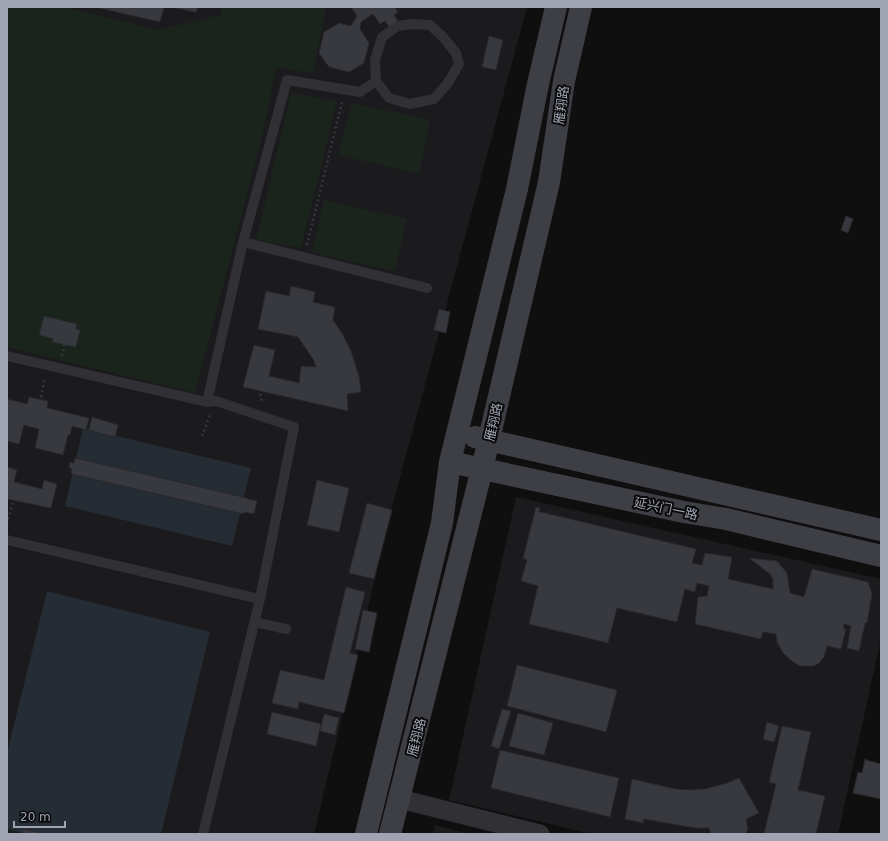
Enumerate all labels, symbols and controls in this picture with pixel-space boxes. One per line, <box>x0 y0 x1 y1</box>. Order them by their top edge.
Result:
street label: 雁翔路 <box>551 85 572 125</box>
street label: 雁翔路 <box>482 401 505 443</box>
street label: 延兴门一路 <box>633 494 699 523</box>
street label: 雁翔路 <box>404 716 428 758</box>
scale bar <box>14 803 65 829</box>
text: 20 m <box>20 810 51 824</box>

